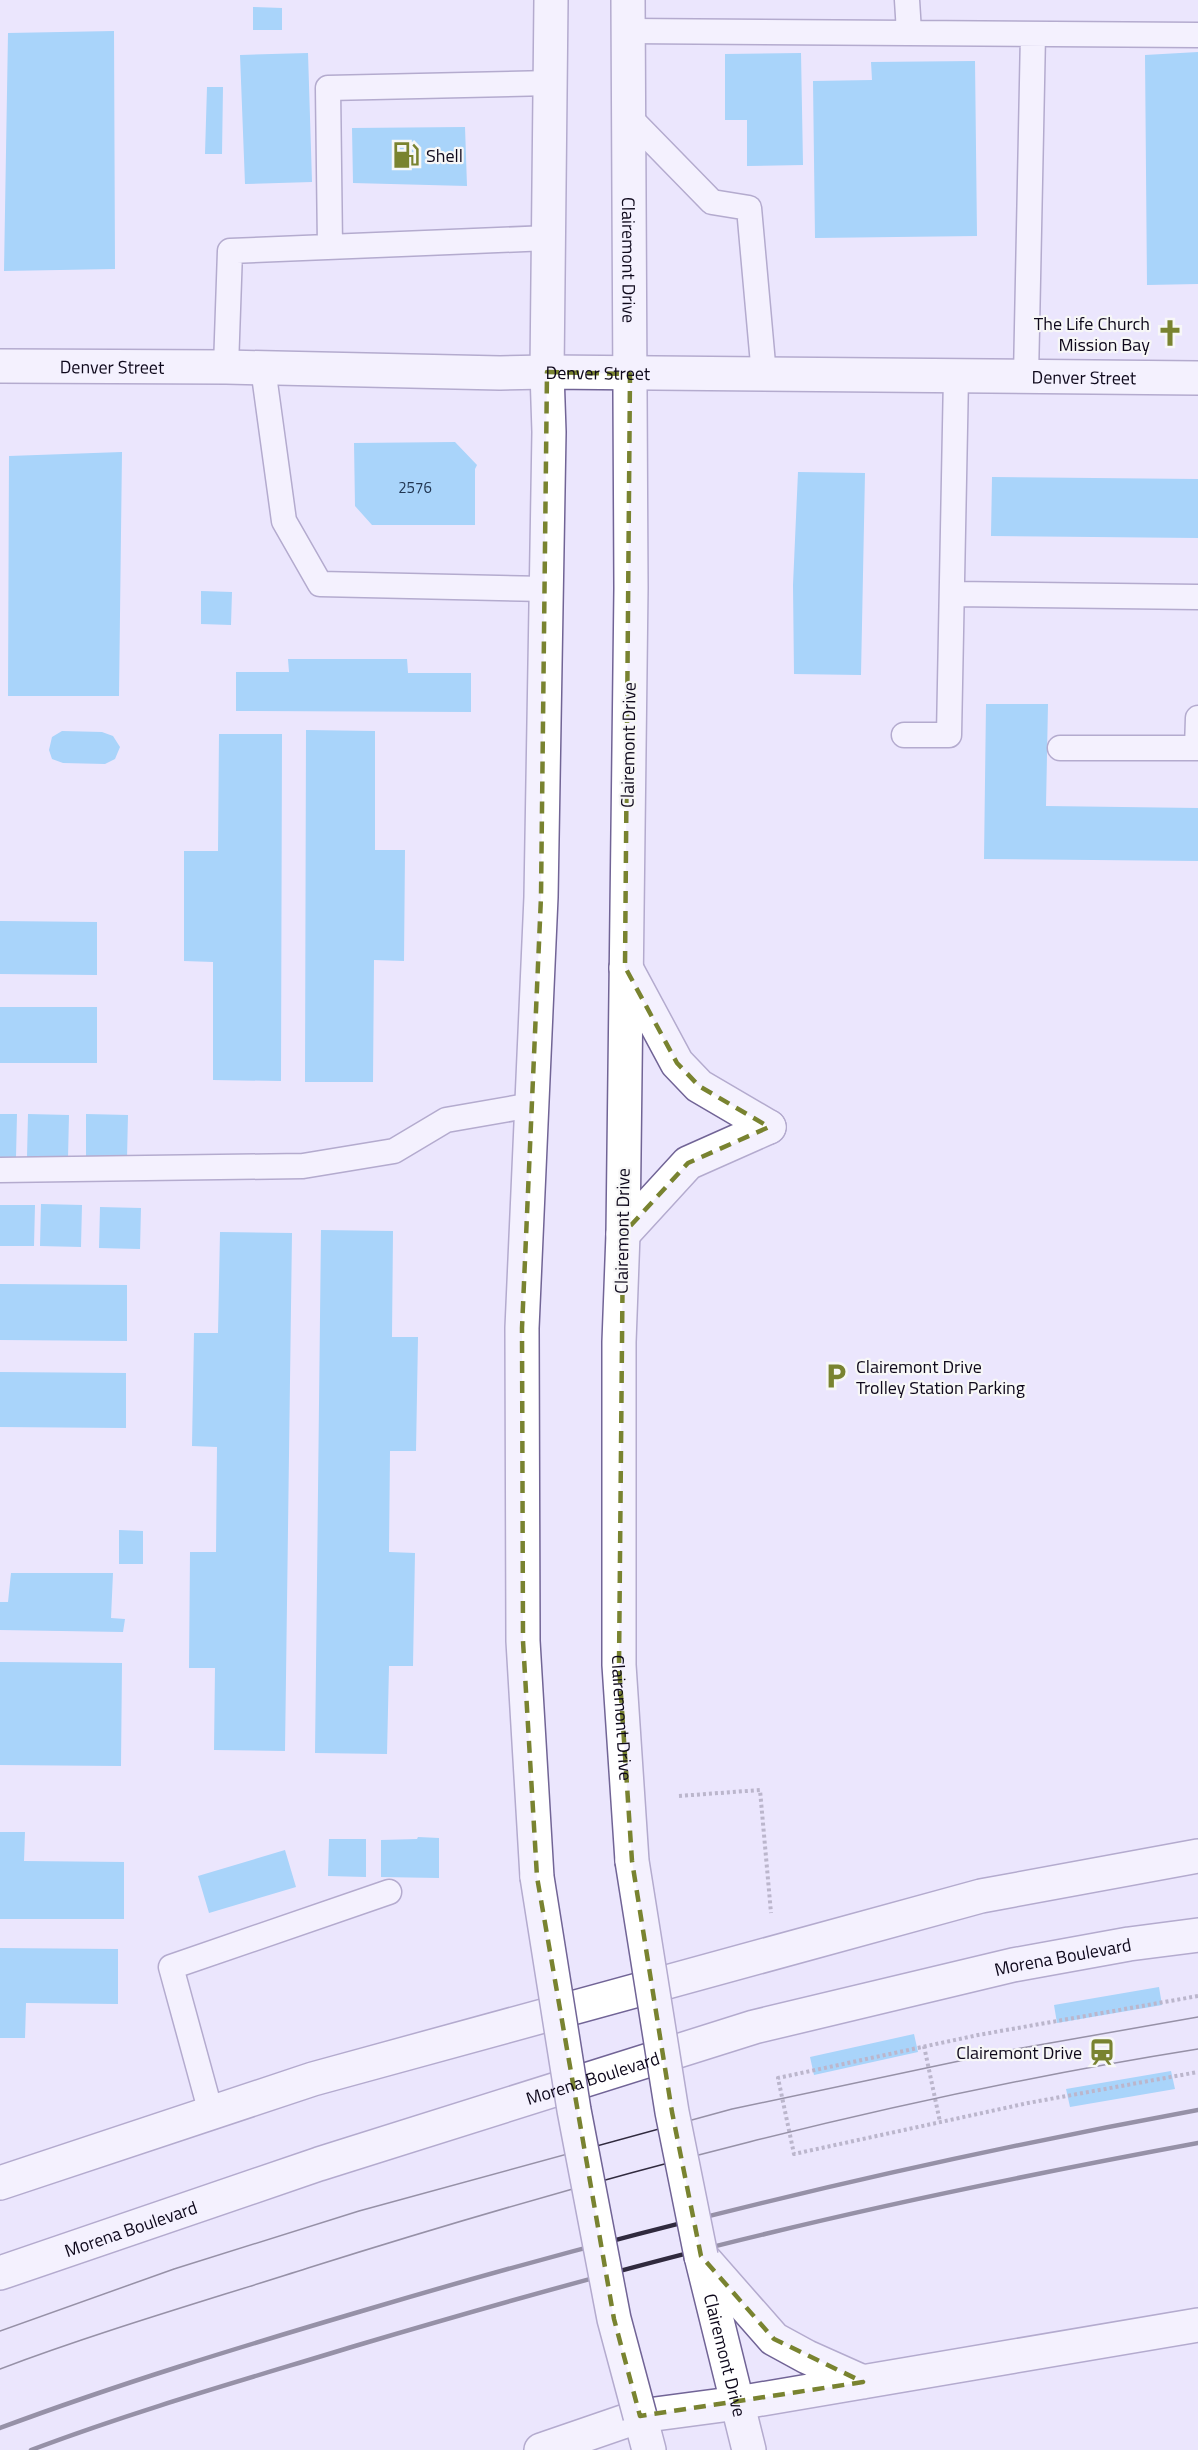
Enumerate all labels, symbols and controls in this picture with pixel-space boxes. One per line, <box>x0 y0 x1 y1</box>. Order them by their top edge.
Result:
fuel station icon: Shell <box>391 140 421 170</box>
place label: Shell <box>426 142 463 169</box>
street label: Clairemont Drive <box>616 197 643 323</box>
place label: The Life Church Mission Bay <box>1034 310 1150 358</box>
church icon: The Life Church Mission Bay <box>1155 318 1185 348</box>
street label: Denver Street <box>60 353 165 380</box>
street label: Denver Street <box>546 358 651 386</box>
street label: Denver Street <box>1031 363 1137 391</box>
house number: 2576 <box>398 476 432 499</box>
street label: Clairemont Drive <box>613 682 643 808</box>
street label: Clairemont Drive <box>607 1168 637 1294</box>
place label: Clairemont Drive Trolley Station Parking <box>856 1353 1025 1401</box>
parking icon: Clairemont Drive Trolley Station Parking <box>821 1361 851 1391</box>
street label: Clairemont Drive <box>606 1655 640 1782</box>
street label: Morena Boulevard <box>992 1930 1133 1983</box>
station icon: Clairemont Drive <box>1087 2037 1117 2067</box>
place label: Clairemont Drive <box>956 2039 1082 2066</box>
street label: Morena Boulevard <box>522 2044 663 2112</box>
street label: Morena Boulevard <box>61 2193 201 2264</box>
street label: Clairemont Drive <box>697 2291 754 2419</box>

